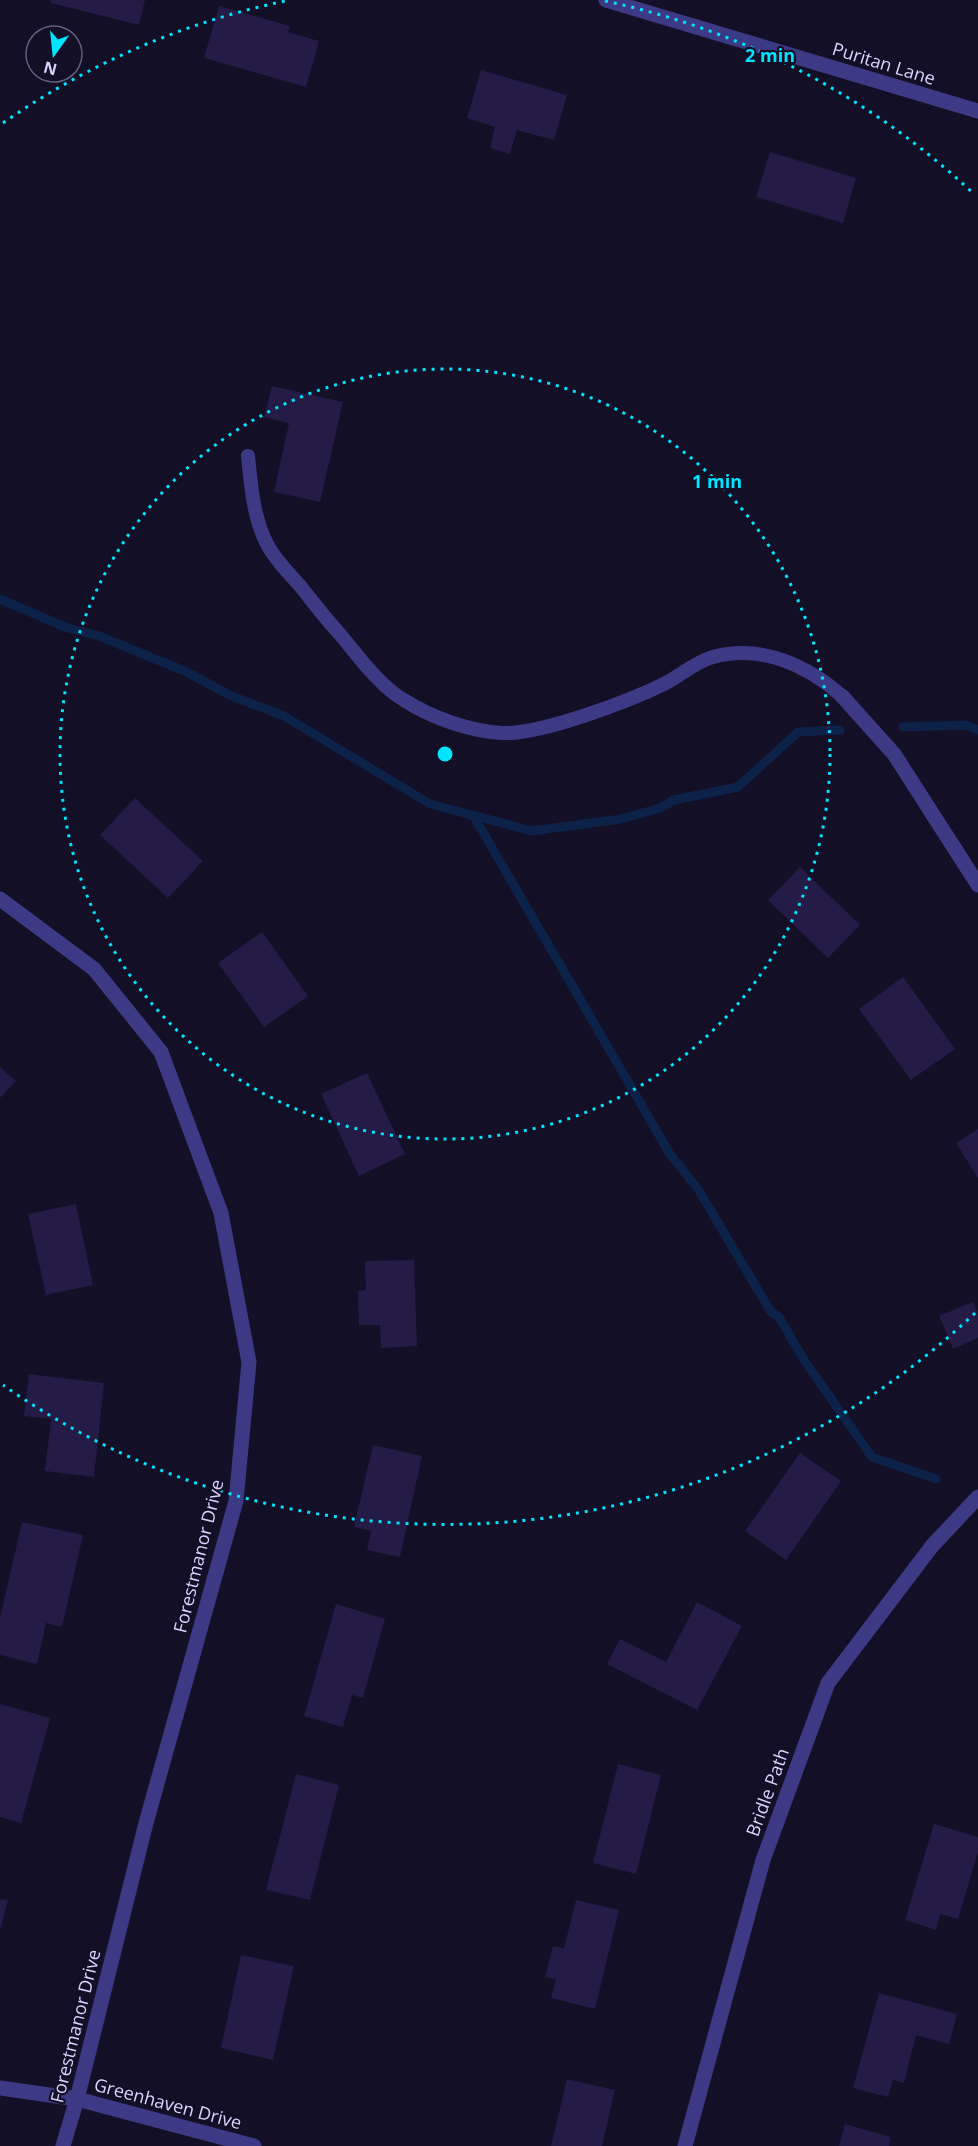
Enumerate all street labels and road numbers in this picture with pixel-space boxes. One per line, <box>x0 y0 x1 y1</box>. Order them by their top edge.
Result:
street label: Puritan Lane <box>830 36 938 90</box>
street label: Forestmanor Drive <box>167 1477 229 1635</box>
street label: Bridle Path <box>740 1745 794 1839</box>
street label: Forestmanor Drive <box>44 1947 106 2105</box>
street label: Greenhaven Drive <box>92 2072 244 2134</box>

